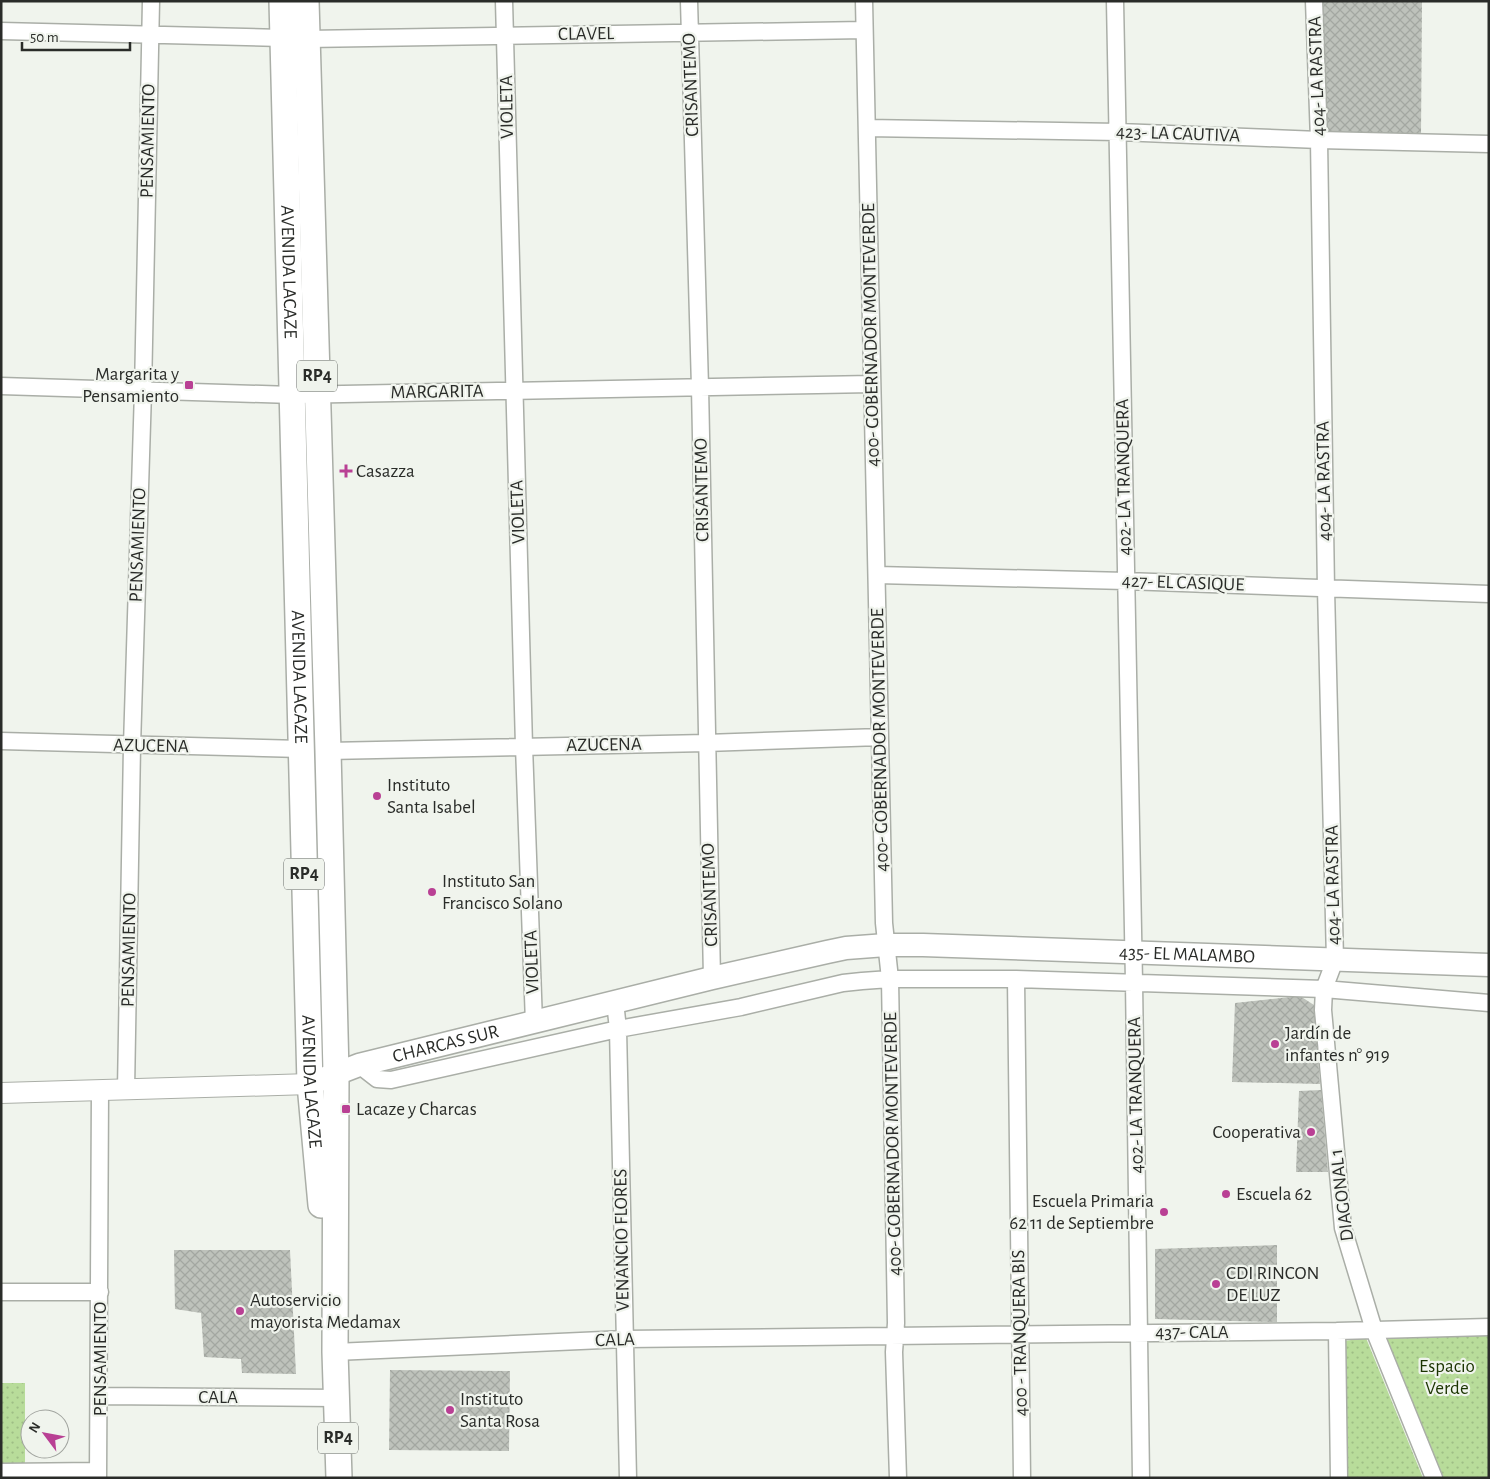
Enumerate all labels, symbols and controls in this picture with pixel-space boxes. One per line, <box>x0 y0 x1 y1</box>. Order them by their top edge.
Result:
street label: 404- LA RASTRA <box>1305 16 1329 136</box>
scale bar <box>22 20 130 52</box>
street label: CLAVEL <box>558 24 614 44</box>
text: 50 m <box>30 30 59 45</box>
street label: CRISANTEMO <box>680 33 702 137</box>
street label: VIOLETA <box>497 75 517 139</box>
street label: PENSAMIENTO <box>138 84 158 198</box>
street label: 423- LA CAUTIVA <box>1116 122 1241 146</box>
street label: 400- GOBERNADOR MONTEVERDE <box>859 203 883 467</box>
street label: AVENIDA LACAZE <box>278 205 300 339</box>
road number: RP4 <box>297 361 337 392</box>
place label: Margarita y Pensamiento <box>82 365 179 406</box>
marker: Margarita y Pensamiento <box>183 379 195 391</box>
street label: MARGARITA <box>390 382 484 402</box>
street label: 402- LA TRANQUERA <box>1113 398 1135 556</box>
street label: 404- LA RASTRA <box>1313 421 1335 541</box>
street label: CRISANTEMO <box>692 438 712 542</box>
place label: Casazza <box>356 462 415 481</box>
marker: Casazza <box>340 465 352 477</box>
street label: VIOLETA <box>507 480 529 544</box>
street label: PENSAMIENTO <box>127 487 149 603</box>
street label: 427- EL CASIQUE <box>1121 571 1245 595</box>
street label: 400- GOBERNADOR MONTEVERDE <box>868 608 892 872</box>
street label: AVENIDA LACAZE <box>288 610 311 744</box>
street label: AZUCENA <box>566 735 642 755</box>
street label: AZUCENA <box>113 736 189 756</box>
place label: Instituto Santa Isabel <box>387 776 476 817</box>
marker: Instituto Santa Isabel <box>371 790 383 802</box>
street label: 404- LA RASTRA <box>1322 825 1344 945</box>
street label: CRISANTEMO <box>699 843 721 947</box>
road number: RP4 <box>284 859 324 890</box>
place label: Instituto San Francisco Solano <box>442 872 563 913</box>
marker: Instituto San Francisco Solano <box>426 886 438 898</box>
street label: PENSAMIENTO <box>119 893 139 1007</box>
street label: VIOLETA <box>521 930 543 994</box>
street label: 435- EL MALAMBO <box>1119 942 1255 966</box>
street label: 400- GOBERNADOR MONTEVERDE <box>881 1012 905 1276</box>
street label: AVENIDA LACAZE <box>299 1015 325 1149</box>
street label: 402- LA TRANQUERA <box>1125 1016 1147 1174</box>
street label: CHARCAS SUR <box>391 1021 501 1066</box>
place label: Jardín de infantes n° 919 <box>1285 1024 1390 1065</box>
marker: Jardín de infantes n° 919 <box>1269 1038 1281 1050</box>
place label: Lacaze y Charcas <box>356 1100 477 1119</box>
marker: Lacaze y Charcas <box>340 1103 352 1115</box>
place label: Cooperativa <box>1213 1123 1301 1142</box>
marker: Cooperativa <box>1305 1126 1317 1138</box>
street label: DIAGONAL 1 <box>1327 1148 1357 1242</box>
street label: VENANCIO FLORES <box>611 1169 633 1311</box>
place label: Escuela 62 <box>1236 1185 1312 1204</box>
marker: Escuela 62 <box>1220 1188 1232 1200</box>
place label: Escuela Primaria 62 11 de Septiembre <box>1009 1192 1154 1233</box>
marker: Escuela Primaria 62 11 de Septiembre <box>1158 1206 1170 1218</box>
street label: 400 - TRANQUERA BIS <box>1009 1249 1031 1417</box>
place label: CDI RINCON DE LUZ <box>1226 1264 1320 1305</box>
marker: CDI RINCON DE LUZ <box>1210 1278 1222 1290</box>
place label: Autoservicio mayorista Medamax <box>250 1291 401 1332</box>
street label: PENSAMIENTO <box>91 1302 110 1416</box>
marker: Autoservicio mayorista Medamax <box>234 1305 246 1317</box>
street label: 437- CALA <box>1155 1323 1229 1342</box>
street label: CALA <box>595 1330 635 1350</box>
park label: Espacio Verde <box>1419 1357 1475 1398</box>
street label: CALA <box>198 1388 238 1407</box>
place label: Instituto Santa Rosa <box>460 1390 540 1431</box>
marker: Instituto Santa Rosa <box>444 1404 456 1416</box>
north arrow <box>20 1409 70 1459</box>
text: N <box>26 1420 43 1435</box>
road number: RP4 <box>318 1422 358 1454</box>

